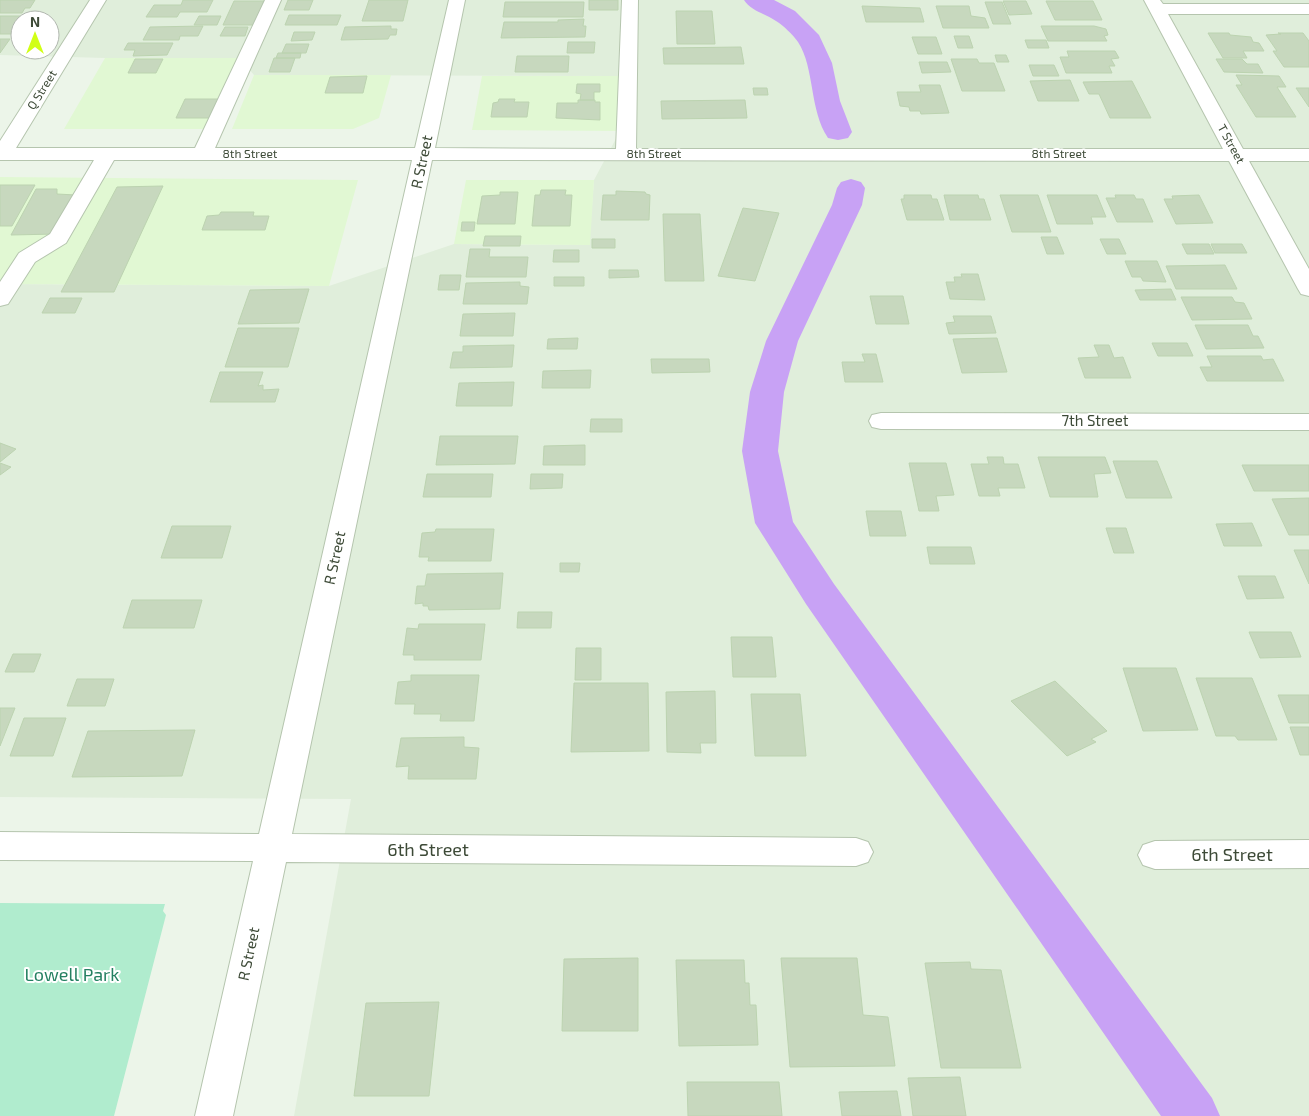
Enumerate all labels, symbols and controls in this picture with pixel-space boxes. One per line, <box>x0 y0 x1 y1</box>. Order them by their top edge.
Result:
north arrow <box>10 10 60 60</box>
text: N <box>30 13 40 30</box>
street label: Q Street <box>24 67 60 112</box>
street label: T Street <box>1215 121 1249 166</box>
street label: R Street <box>407 133 436 190</box>
street label: 8th Street <box>223 146 278 160</box>
street label: 8th Street <box>627 146 682 160</box>
street label: 8th Street <box>1032 146 1087 160</box>
street label: 7th Street <box>1061 411 1129 429</box>
street label: R Street <box>320 529 349 586</box>
street label: 6th Street <box>387 838 469 860</box>
street label: 6th Street <box>1191 843 1273 865</box>
street label: R Street <box>234 925 263 982</box>
park label: Lowell Park <box>25 963 119 985</box>

